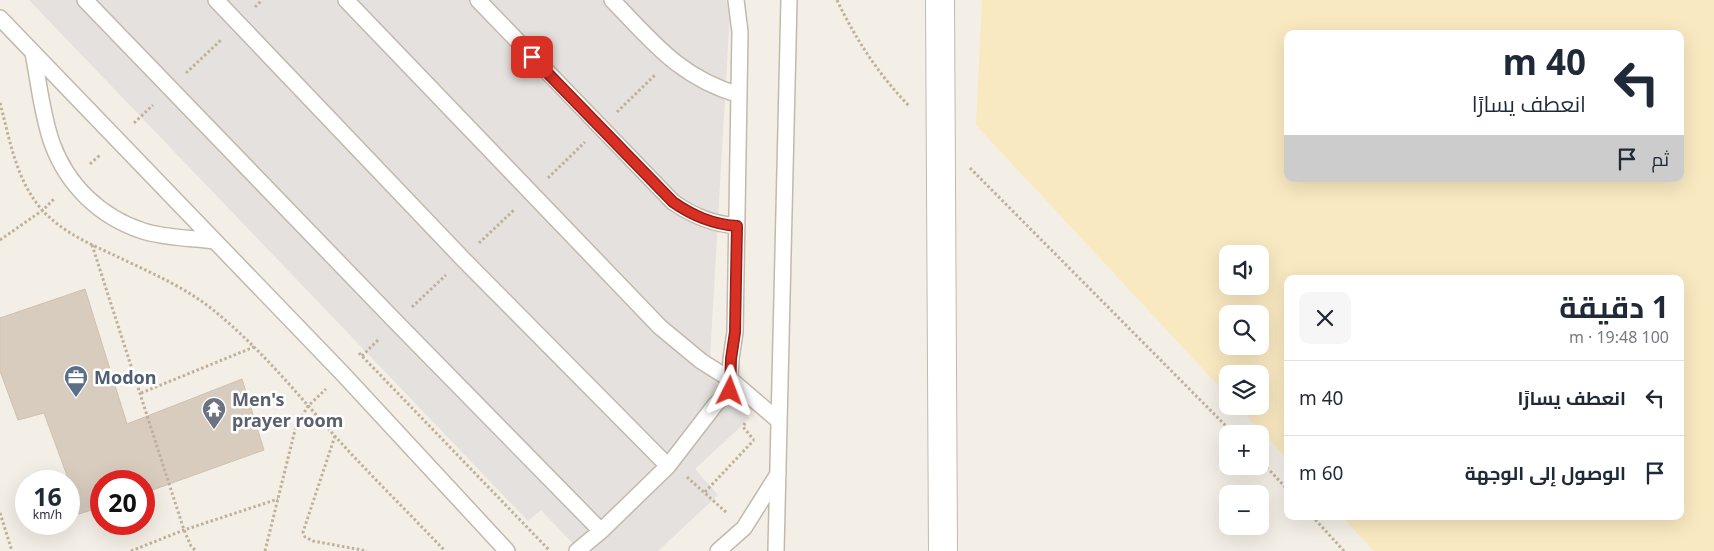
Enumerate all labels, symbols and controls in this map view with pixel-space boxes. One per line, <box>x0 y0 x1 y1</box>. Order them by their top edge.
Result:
pin <box>511 36 553 78</box>
text: 40 m <box>1503 38 1586 85</box>
icon: arrive <box>518 43 546 71</box>
icon: left <box>1604 50 1669 115</box>
text: انعطف يسارًا <box>1472 88 1586 118</box>
icon: arrive <box>1613 145 1641 173</box>
text: ثم <box>1651 146 1669 172</box>
map controls <box>1219 245 1269 535</box>
button: sound <box>1219 245 1269 295</box>
text: 1 دقيقة <box>1559 286 1669 327</box>
button: close <box>1299 292 1351 344</box>
button: search <box>1219 305 1269 355</box>
text: 100 m · 19:48 <box>1569 326 1669 348</box>
office icon: Modon <box>63 364 89 398</box>
position arrow <box>703 364 755 416</box>
place label: Modon <box>94 365 157 389</box>
button: layers <box>1219 365 1269 415</box>
icon: left <box>1641 384 1669 412</box>
text: 40 m <box>1299 385 1343 411</box>
text: انعطف يسارًا <box>1517 385 1626 411</box>
place label: Men's prayer room <box>232 387 343 432</box>
temple icon: Men's prayer room <box>201 396 227 430</box>
button: + <box>1219 425 1269 475</box>
icon: arrive <box>1641 459 1669 487</box>
text: 60 m <box>1299 460 1343 486</box>
text: الوصول إلى الوجهة <box>1465 460 1626 486</box>
speed limit sign: 20 <box>90 470 155 535</box>
text: 16 <box>33 479 62 513</box>
button: − <box>1219 485 1269 535</box>
text: km/h <box>33 506 62 523</box>

